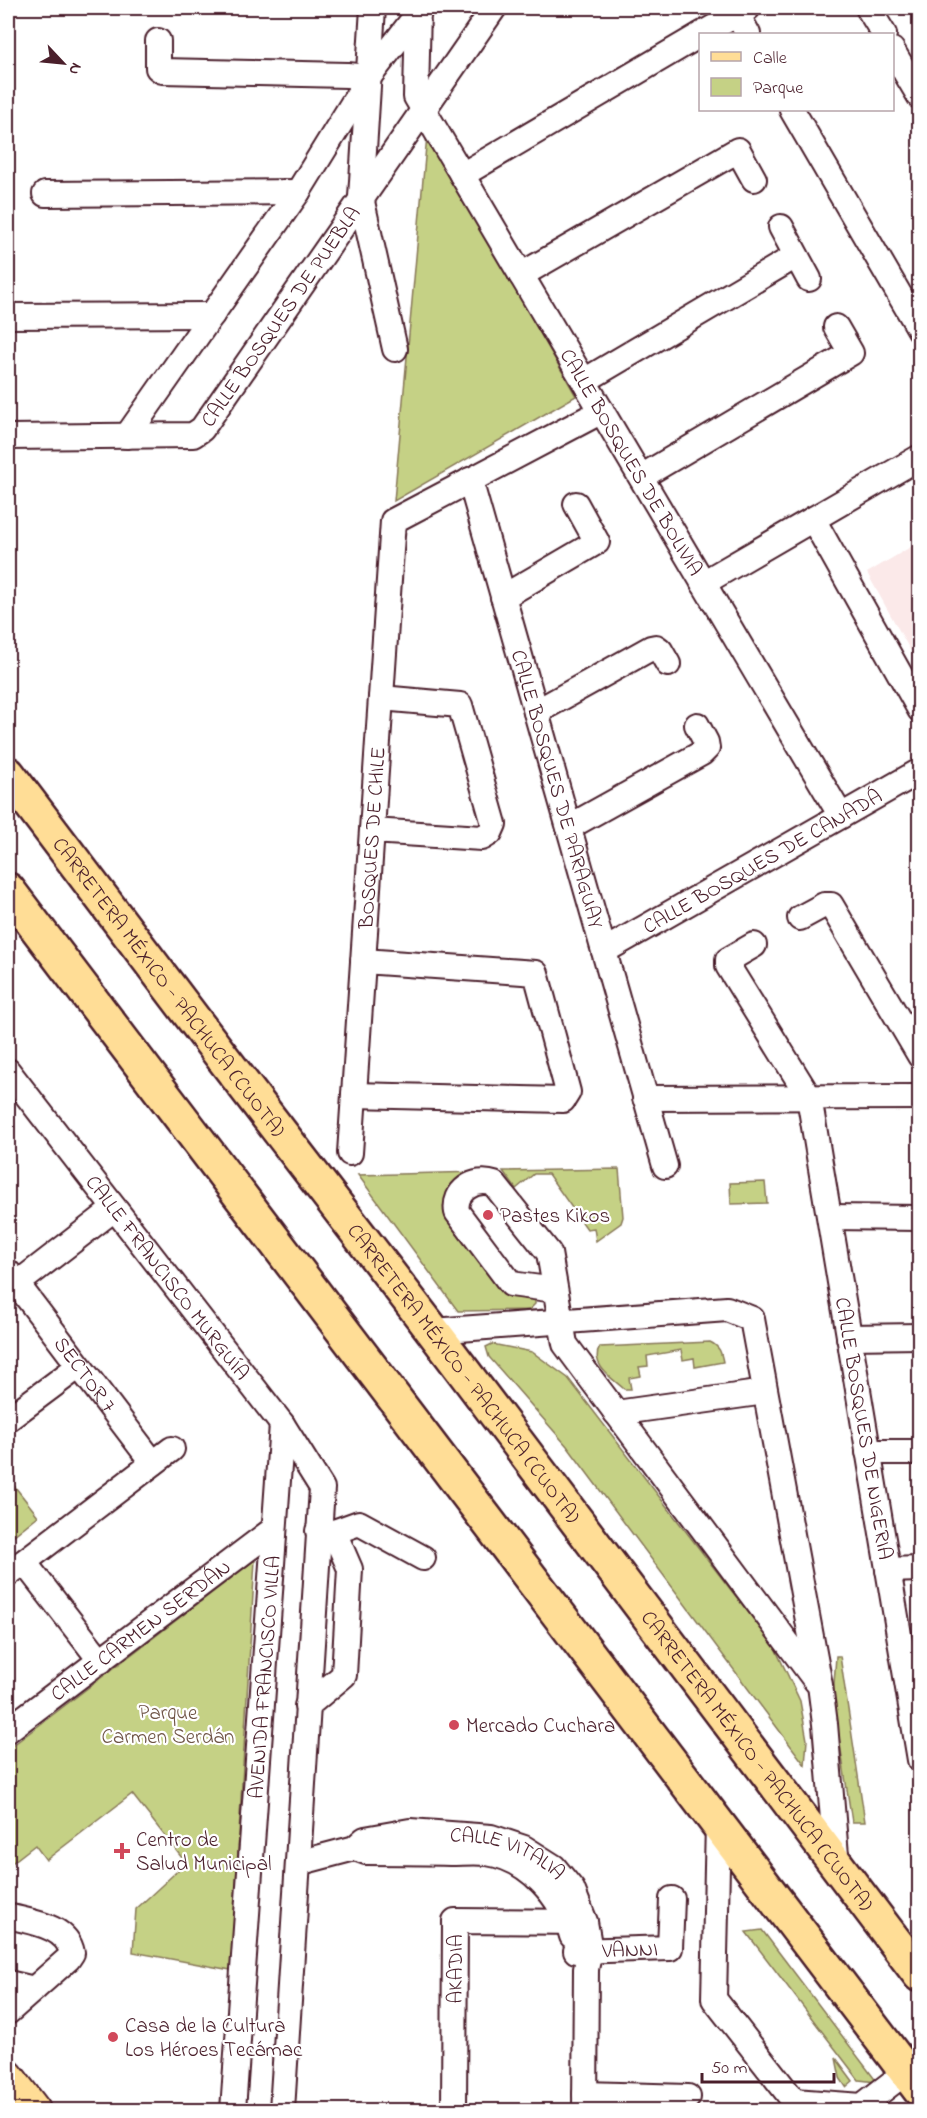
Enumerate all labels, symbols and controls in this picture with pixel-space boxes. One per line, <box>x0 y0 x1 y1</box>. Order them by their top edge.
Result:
north arrow <box>33 33 93 93</box>
legend <box>699 33 894 111</box>
text: Calle <box>753 46 788 72</box>
text: N <box>61 59 88 79</box>
text: Parque <box>753 76 804 102</box>
street label: CALLE BOSQUES DE PUEBLA <box>195 201 369 434</box>
street label: CALLE BOSQUES DE BOLIVIA <box>551 344 709 582</box>
street label: CALLE BOSQUES DE PARAGUAY <box>502 646 610 933</box>
street label: BOSQUES DE CHILE <box>352 746 395 931</box>
street label: CALLE BOSQUES DE CANADÁ <box>638 782 888 943</box>
street label: CARRETERA MÉXICO - PACHUCA (CUOTA) <box>44 832 292 1144</box>
street label: CALLE FRANCISCO MURGUÍA <box>77 1169 256 1387</box>
place label: Pastes Kikos <box>500 1202 610 1232</box>
marker: Pastes Kikos <box>481 1208 495 1222</box>
street label: CARRETERA MÉXICO - PACHUCA (CUOTA) <box>339 1218 587 1531</box>
street label: CALLE BOSQUES DE NIGERIA <box>826 1295 899 1562</box>
street label: SECTOR 7 <box>45 1331 123 1419</box>
street label: CALLE CARMEN SERDÁN <box>45 1553 238 1710</box>
street label: AVENIDA FRANCISCO VILLA <box>242 1555 290 1800</box>
street label: CARRETERA MÉXICO - PACHUCA (CUOTA) <box>633 1605 880 1918</box>
park label: Parque Carmen Serdán <box>102 1699 234 1753</box>
place label: Mercado Cuchara <box>466 1712 615 1742</box>
marker: Mercado Cuchara <box>447 1718 461 1732</box>
street label: CALLE VITALIA <box>449 1821 572 1887</box>
place label: Centro de Salud Municipal <box>136 1826 272 1880</box>
marker: Centro de Salud Municipal <box>113 1842 131 1860</box>
street label: AKADIA <box>442 1934 472 2004</box>
street label: VANNI <box>601 1935 659 1967</box>
place label: Casa de la Cultura Los Héroes Tecámac <box>125 2012 303 2066</box>
marker: Casa de la Cultura Los Héroes Tecámac <box>106 2030 120 2044</box>
scale bar <box>702 2046 834 2084</box>
text: 50 m <box>711 2056 748 2082</box>

